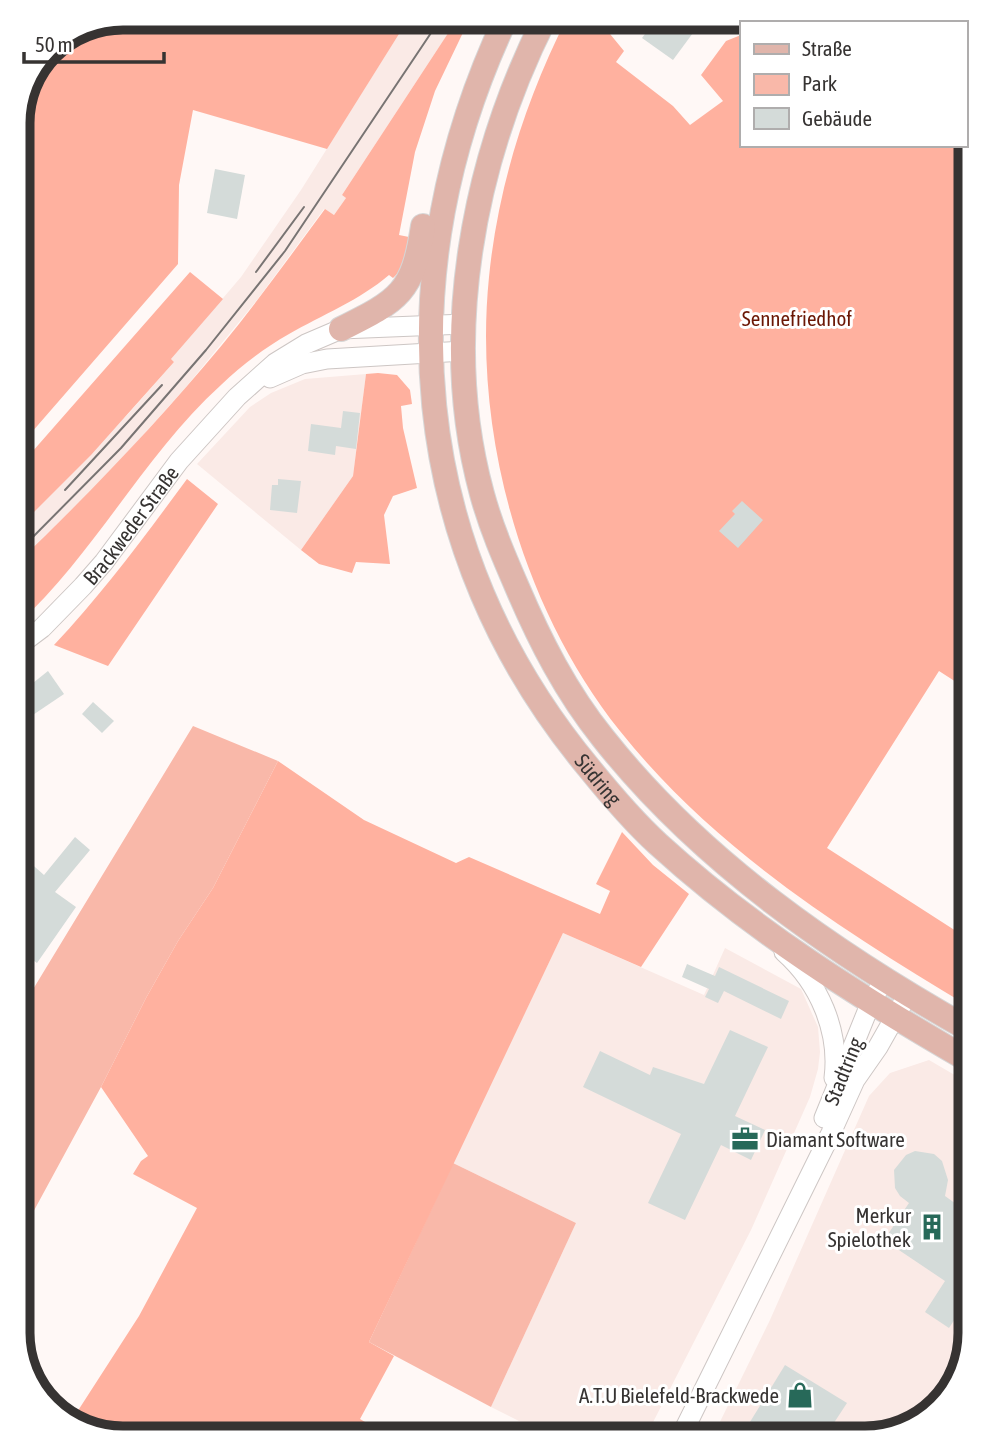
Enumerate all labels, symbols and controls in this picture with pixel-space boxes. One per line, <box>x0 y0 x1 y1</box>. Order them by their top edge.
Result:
scale bar <box>24 21 164 65</box>
legend <box>740 21 967 147</box>
text: 50 m <box>35 32 73 56</box>
text: Straße <box>802 36 852 60</box>
text: Park <box>802 71 837 95</box>
text: Gebäude <box>802 106 872 130</box>
park label: Sennefriedhof <box>742 306 852 330</box>
street label: Brackweder Straße <box>78 461 183 589</box>
street label: Südring <box>570 749 627 810</box>
street label: Stadtring <box>819 1034 867 1108</box>
office icon: Diamant Software <box>730 1124 760 1154</box>
place label: Diamant Software <box>766 1127 905 1151</box>
place label: Merkur Spielothek <box>828 1203 912 1251</box>
building icon: Merkur Spielothek <box>917 1212 947 1242</box>
shop icon: A.T.U Bielefeld-Brackwede <box>785 1380 815 1410</box>
place label: A.T.U Bielefeld-Brackwede <box>579 1383 779 1407</box>

